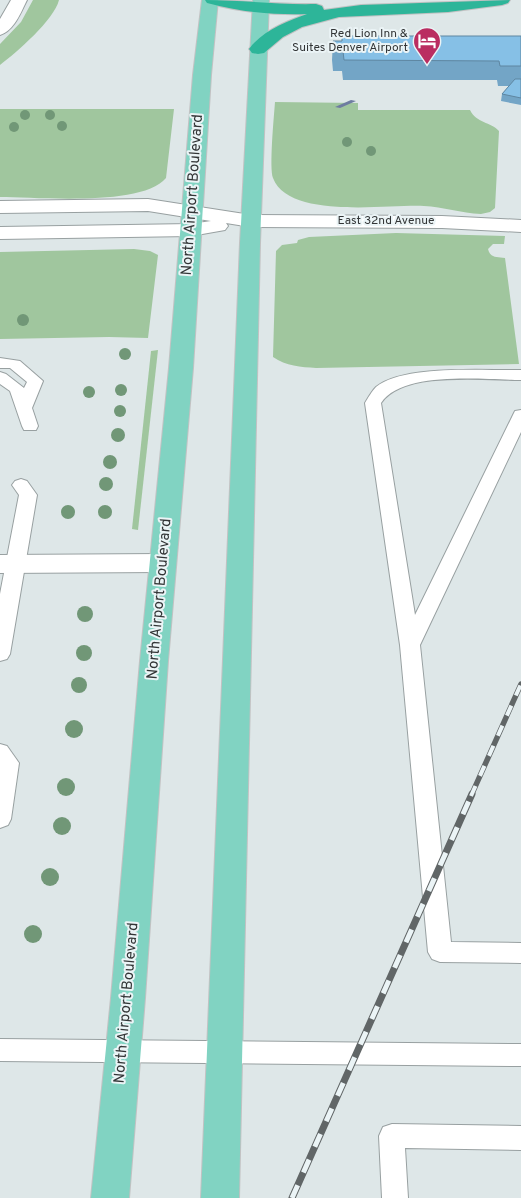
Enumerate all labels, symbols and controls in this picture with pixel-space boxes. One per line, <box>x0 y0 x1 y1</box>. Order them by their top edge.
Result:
place label: Red Lion Inn & Suites Denver Airport <box>292 26 408 56</box>
hotel icon: Red Lion Inn & Suites Denver Airport <box>412 26 442 65</box>
street label: North Airport Boulevard <box>178 114 208 276</box>
street label: East 32nd Avenue <box>338 213 434 229</box>
street label: North Airport Boulevard <box>143 518 177 680</box>
street label: North Airport Boulevard <box>110 922 144 1084</box>

